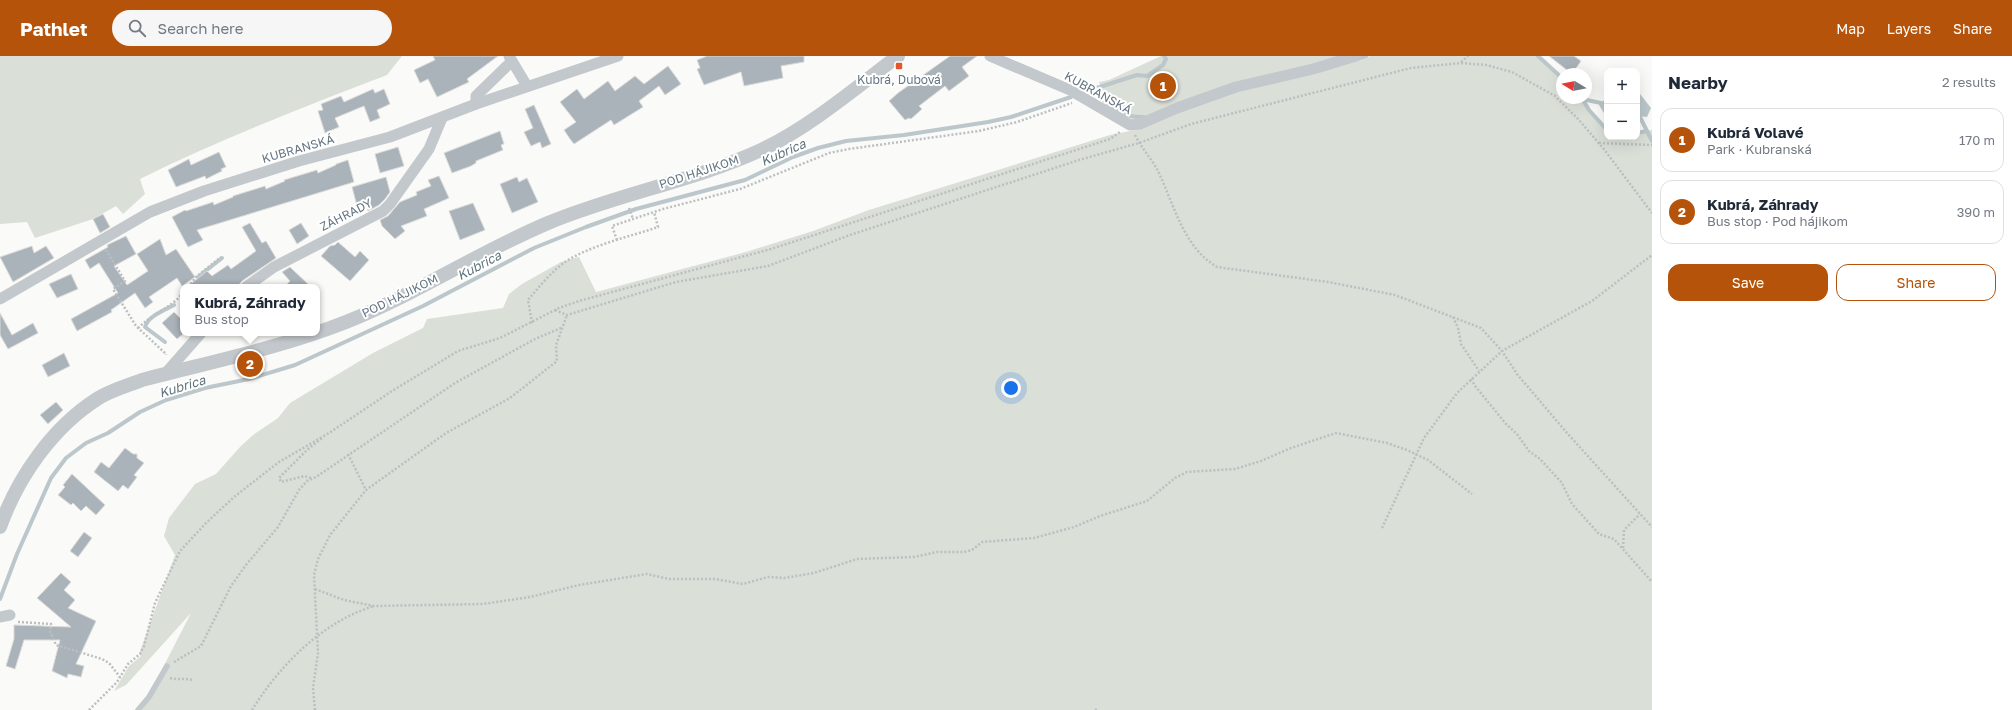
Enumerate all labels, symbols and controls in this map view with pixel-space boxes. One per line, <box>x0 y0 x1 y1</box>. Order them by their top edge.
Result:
search box <box>112 10 392 46</box>
text: Pathlet <box>20 17 88 40</box>
icon: search <box>126 17 148 39</box>
text: Search here <box>158 19 244 37</box>
text: Map <box>1836 20 1865 37</box>
text: Layers <box>1887 20 1931 37</box>
text: Share <box>1953 20 1992 37</box>
marker: Kubrá, Dubová <box>894 61 904 71</box>
street label: KUBRANSKÁ <box>1062 68 1135 117</box>
north arrow <box>1556 68 1592 104</box>
map controls <box>1604 68 1640 140</box>
button: + <box>1604 68 1640 104</box>
pin: 1 <box>1150 71 1176 101</box>
place label: Kubrá, Dubová <box>857 72 941 87</box>
text: Nearby <box>1668 72 1728 93</box>
text: 2 results <box>1942 74 1996 90</box>
button: − <box>1604 104 1640 140</box>
text: Kubrá Volavé <box>1707 123 1804 141</box>
street label: KUBRANSKÁ <box>260 131 336 166</box>
text: 1 <box>1679 132 1685 148</box>
text: 170 m <box>1959 132 1995 148</box>
water label: Kubrica <box>758 135 809 169</box>
text: Park · Kubranská <box>1707 141 1812 157</box>
street label: POD HÁJIKOM <box>657 152 741 191</box>
street label: ZÁHRADY <box>317 195 375 234</box>
text: Kubrá, Záhrady <box>1707 195 1818 213</box>
text: 2 <box>1678 204 1686 220</box>
text: 390 m <box>1957 204 1995 220</box>
text: Bus stop · Pod hájikom <box>1707 213 1848 229</box>
water label: Kubrica <box>454 246 504 283</box>
button: Save <box>1668 264 1828 301</box>
button: Share <box>1836 264 1996 301</box>
street label: POD HÁJIKOM <box>359 271 440 321</box>
popup <box>180 284 320 336</box>
text: Kubrá, Záhrady <box>194 293 306 311</box>
text: Bus stop <box>194 311 249 327</box>
pin: 2 <box>237 349 263 379</box>
water label: Kubrica <box>157 371 208 401</box>
your location <box>1001 378 1021 398</box>

